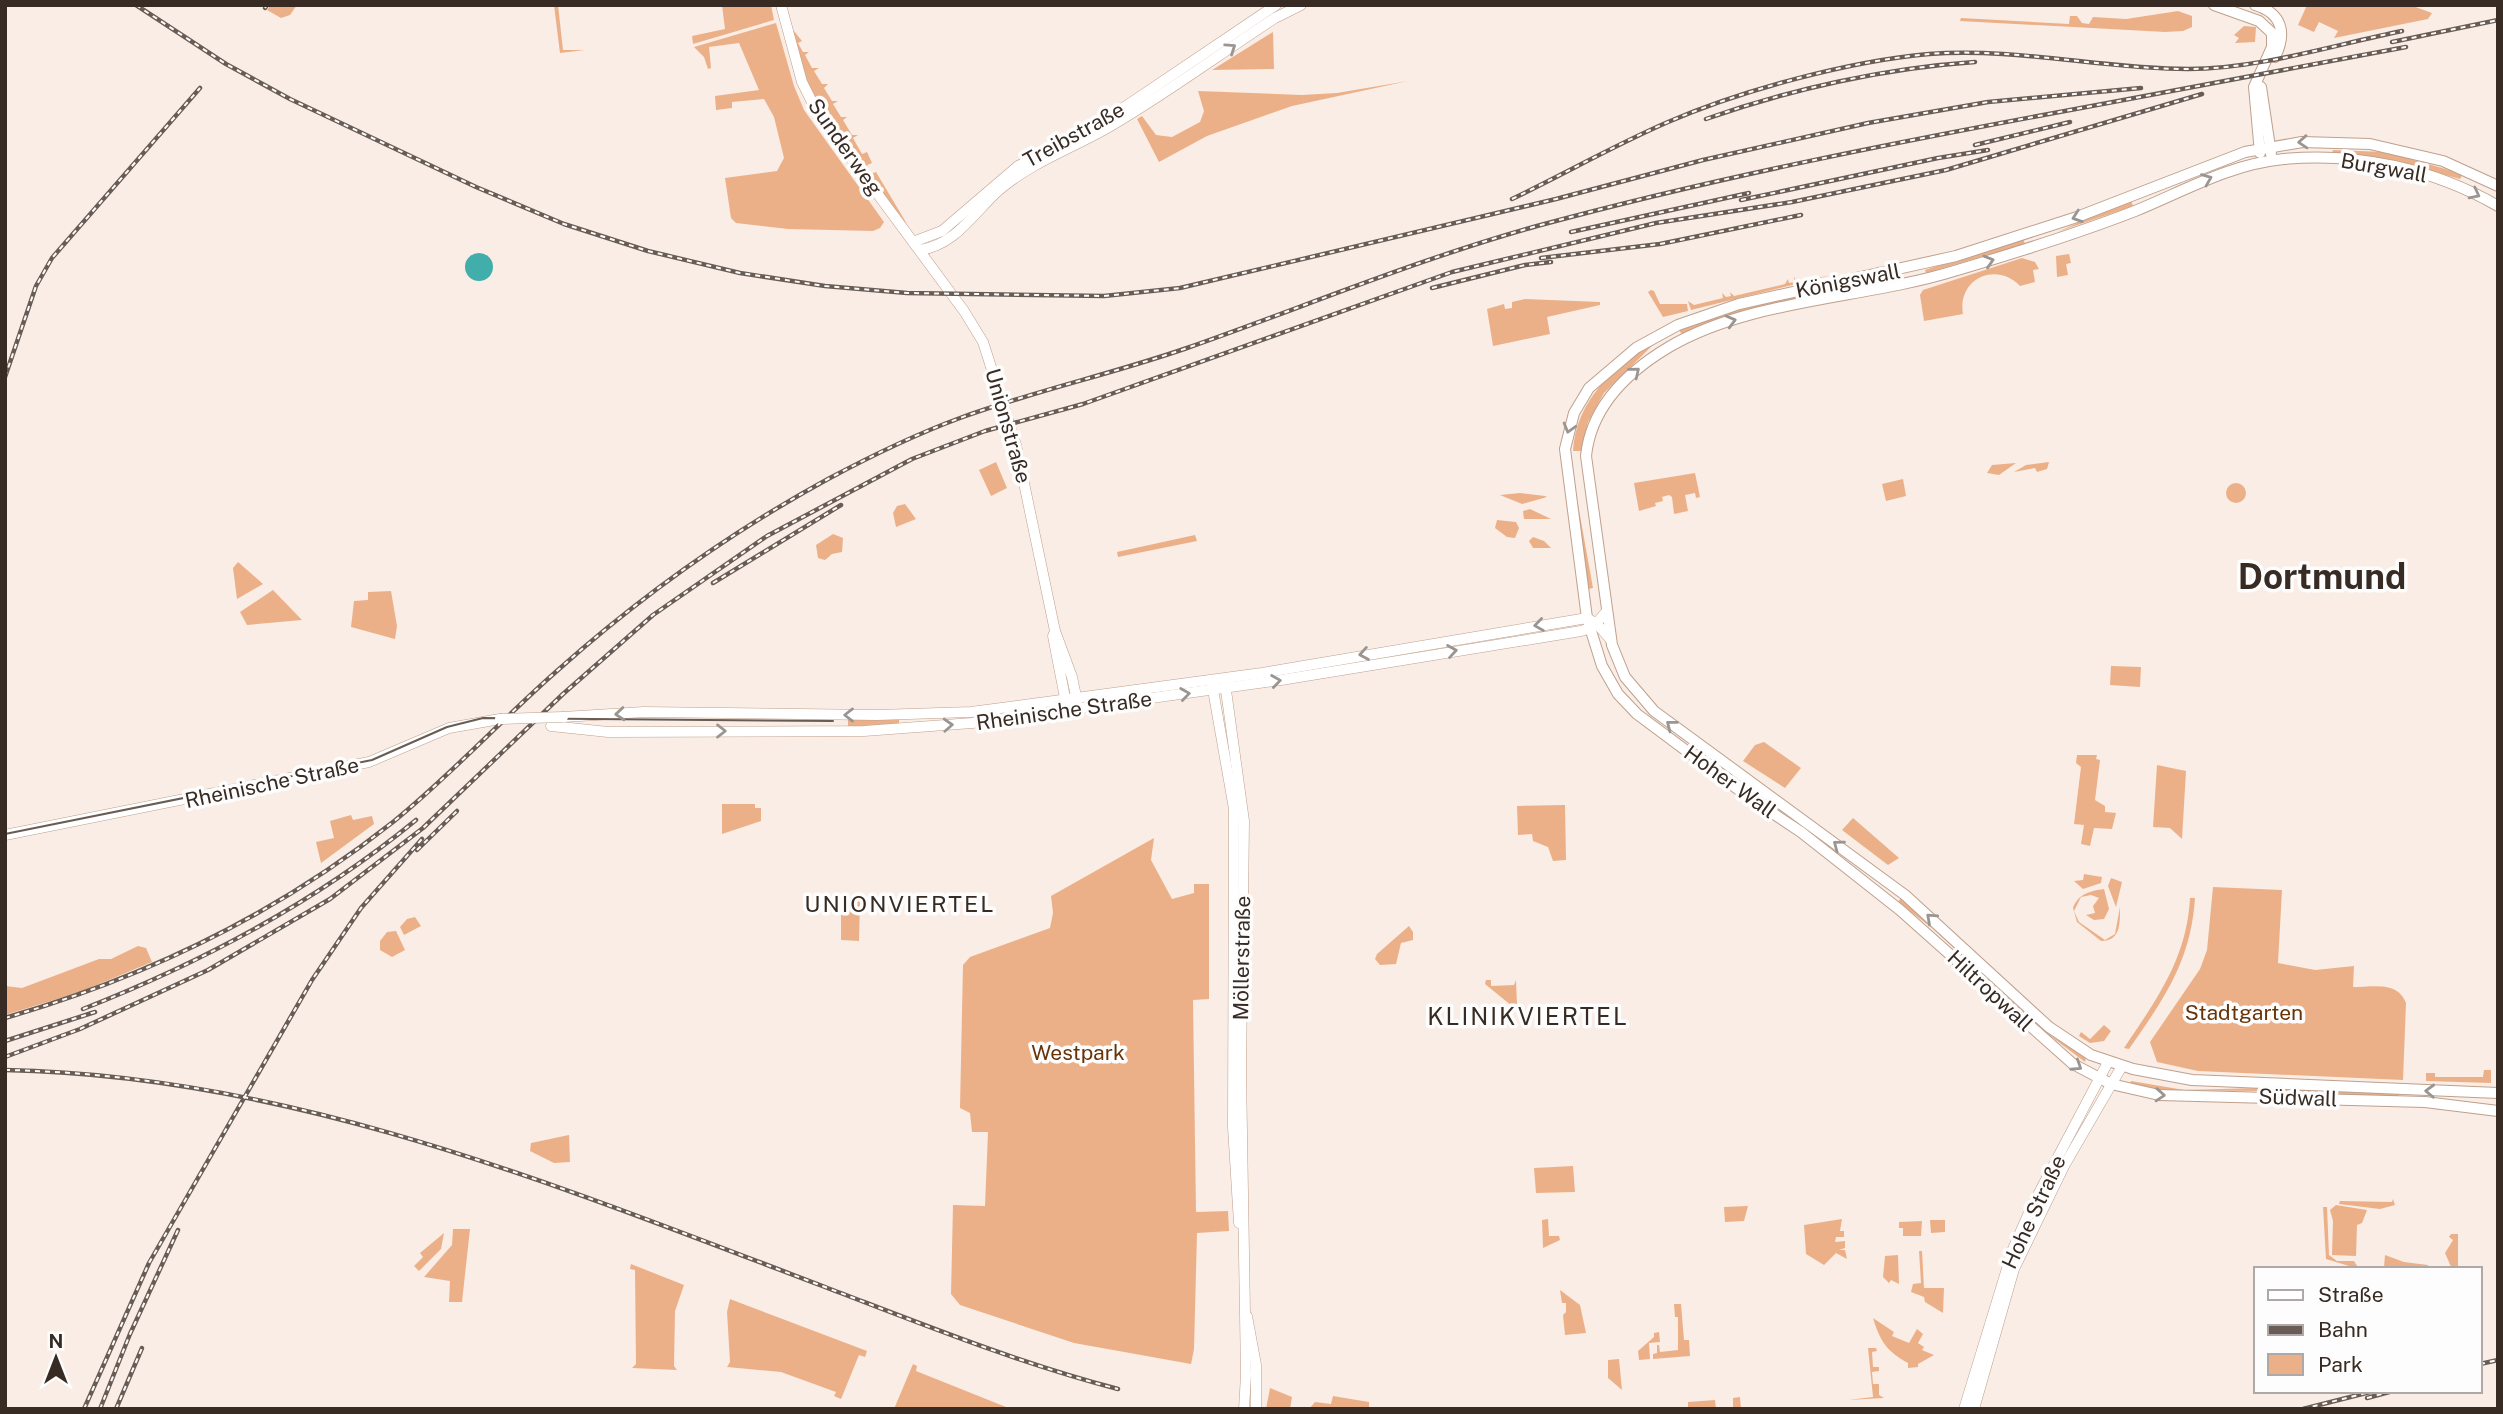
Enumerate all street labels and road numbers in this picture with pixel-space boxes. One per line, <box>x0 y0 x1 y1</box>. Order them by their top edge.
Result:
street label: Sunderweg <box>803 93 888 200</box>
street label: Treibstraße <box>1019 97 1129 173</box>
street label: Burgwall <box>2339 148 2429 187</box>
street label: Königswall <box>1793 258 1902 303</box>
street label: Unionstraße <box>980 366 1037 486</box>
street label: Rheinische Straße <box>974 686 1153 735</box>
street label: Hoher Wall <box>1679 740 1781 823</box>
street label: Rheinische Straße <box>183 752 361 813</box>
street label: Möllerstraße <box>1228 896 1255 1020</box>
street label: Hiltropwall <box>1942 945 2038 1036</box>
street label: Südwall <box>2258 1084 2338 1111</box>
street label: Hohe Straße <box>1996 1151 2071 1273</box>

